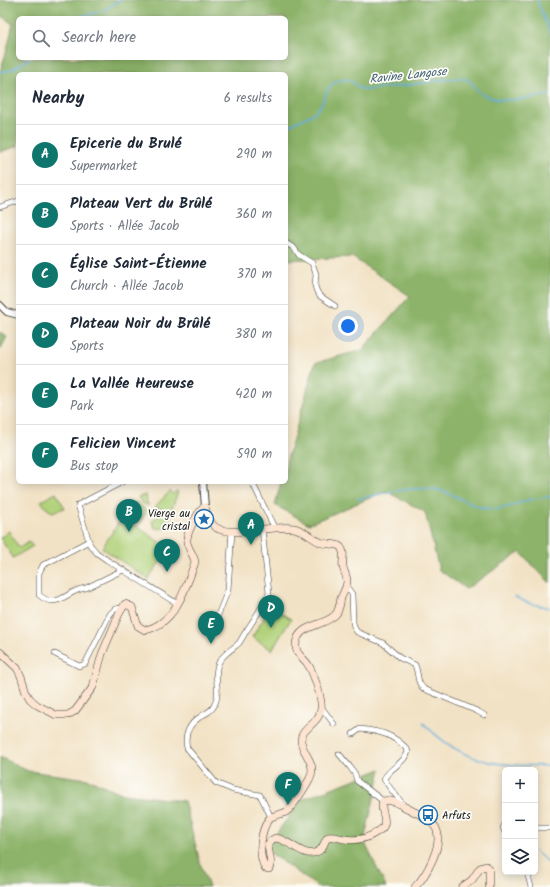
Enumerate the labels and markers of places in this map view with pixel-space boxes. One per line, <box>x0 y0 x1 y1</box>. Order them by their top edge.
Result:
pin: B <box>116 499 142 532</box>
place label: Vierge au cristal <box>148 505 191 536</box>
place icon: Vierge au cristal <box>193 508 215 530</box>
pin: A <box>238 512 264 545</box>
pin: C <box>154 539 180 572</box>
pin: D <box>258 595 284 628</box>
pin: E <box>198 611 224 644</box>
pin: F <box>275 772 301 805</box>
bus stop icon: Arfuts <box>417 804 439 826</box>
place label: Arfuts <box>442 807 471 825</box>

